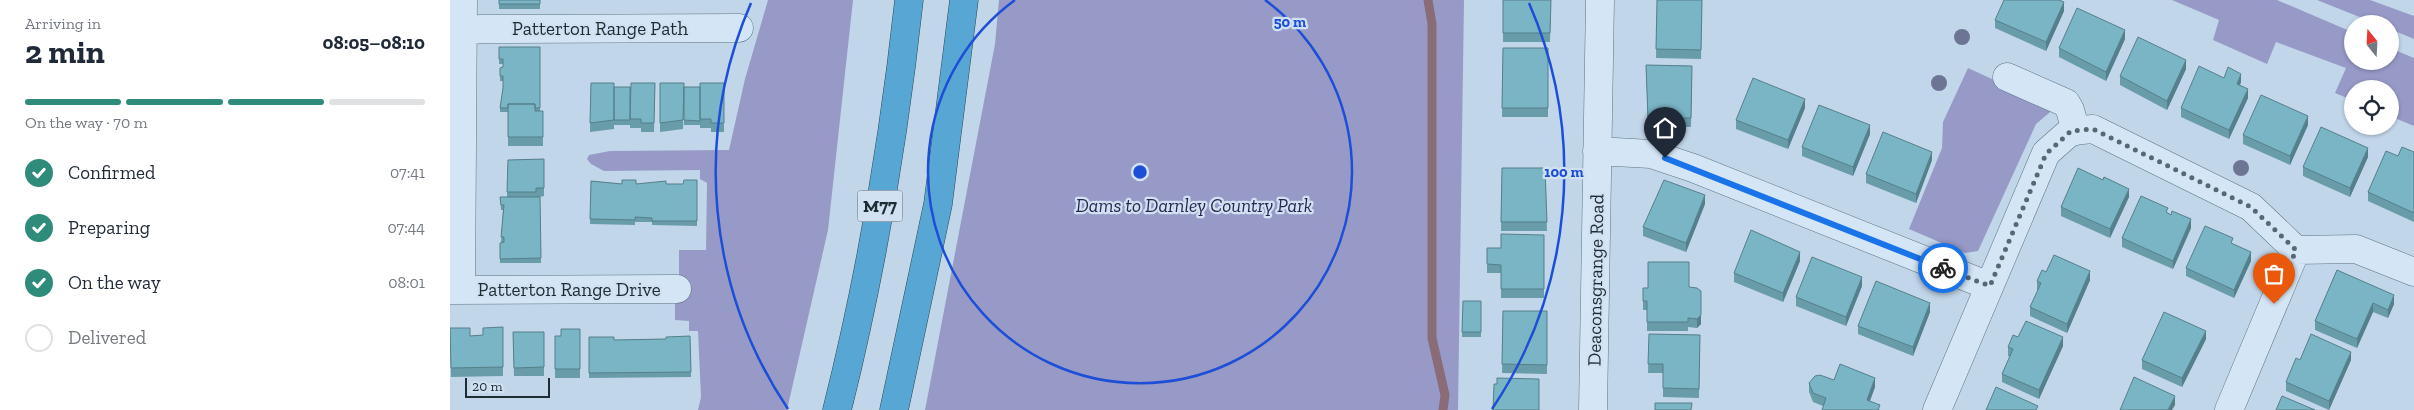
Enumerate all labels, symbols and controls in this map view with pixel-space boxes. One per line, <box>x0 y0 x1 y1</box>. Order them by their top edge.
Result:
text: 50 m <box>1274 13 1306 31</box>
text: Arriving in <box>25 14 101 33</box>
north arrow <box>2344 15 2399 70</box>
map controls <box>2344 15 2399 135</box>
street label: Patterton Range Path <box>512 17 688 40</box>
text: 08:05–08:10 <box>323 31 425 54</box>
text: 2 min <box>25 33 105 71</box>
button: locate <box>2344 80 2399 135</box>
pin <box>1644 107 1686 158</box>
text: On the way · 70 m <box>25 113 148 132</box>
icon: home <box>1651 114 1679 142</box>
icon: check <box>25 159 53 187</box>
text: Confirmed <box>68 161 155 184</box>
text: 07:41 <box>390 163 425 182</box>
centre of rings <box>1131 163 1149 181</box>
text: 100 m <box>1544 163 1584 181</box>
road number: M77 <box>858 190 902 222</box>
street label: Deaconsgrange Road <box>1582 193 1609 366</box>
park label: Dams to Darnley Country Park <box>1076 194 1312 217</box>
icon: check <box>25 214 53 242</box>
text: Preparing <box>68 216 150 239</box>
text: 07:44 <box>387 218 425 237</box>
courier <box>1918 243 1968 293</box>
pin <box>2253 253 2295 304</box>
icon: bike <box>1929 254 1957 282</box>
icon: bag <box>2260 260 2288 288</box>
icon: check <box>25 269 53 297</box>
text: On the way <box>68 271 161 294</box>
text: 08:01 <box>388 273 425 292</box>
street label: Patterton Range Drive <box>477 278 661 301</box>
text: Delivered <box>68 326 146 349</box>
scale bar <box>465 375 550 398</box>
text: 20 m <box>472 378 503 395</box>

